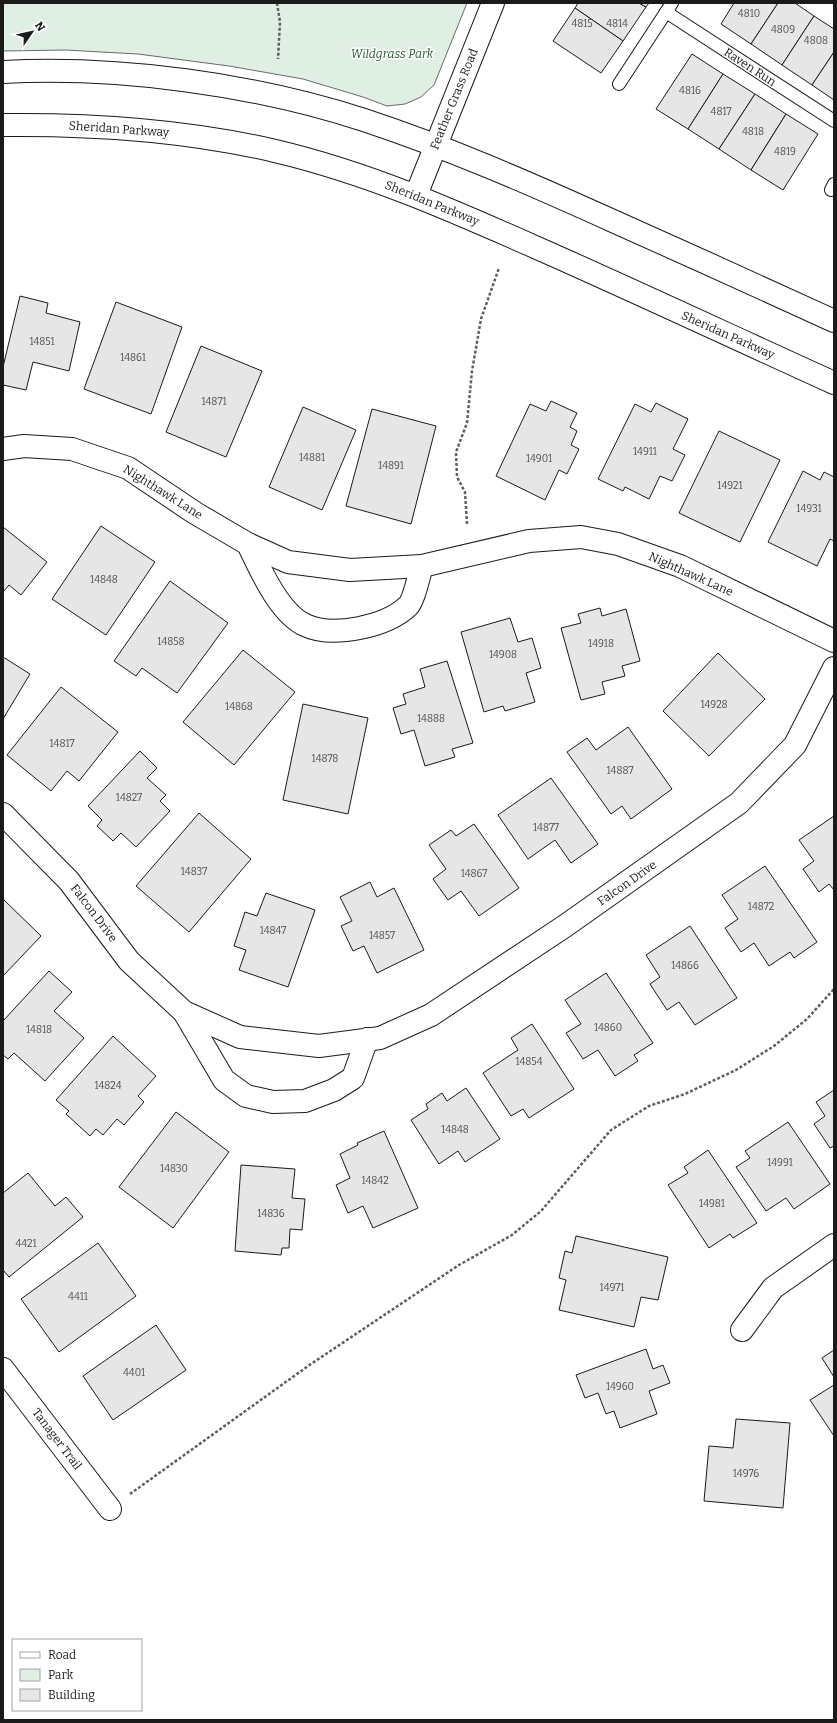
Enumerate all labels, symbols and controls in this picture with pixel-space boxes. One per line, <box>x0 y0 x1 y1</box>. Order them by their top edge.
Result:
house number: 4810 <box>738 8 760 20</box>
north arrow <box>12 12 52 52</box>
house number: 4815 <box>571 18 593 30</box>
house number: 4814 <box>606 18 628 30</box>
text: N <box>32 20 48 34</box>
house number: 4809 <box>771 24 795 36</box>
house number: 4808 <box>804 35 828 47</box>
street label: Raven Run <box>721 45 779 89</box>
street label: Feather Grass Road <box>427 46 481 152</box>
park label: Wildgrass Park <box>351 47 434 61</box>
house number: 4816 <box>679 85 701 97</box>
house number: 4817 <box>711 106 731 118</box>
street label: Sheridan Parkway <box>68 119 170 140</box>
house number: 4818 <box>742 126 764 138</box>
house number: 4819 <box>774 146 796 158</box>
street label: Sheridan Parkway <box>383 178 482 229</box>
street label: Sheridan Parkway <box>679 308 777 362</box>
house number: 14851 <box>29 336 55 348</box>
house number: 14861 <box>120 352 146 364</box>
house number: 14871 <box>201 396 227 408</box>
house number: 14911 <box>633 446 657 458</box>
house number: 14881 <box>299 452 325 464</box>
house number: 14901 <box>526 453 552 465</box>
house number: 14891 <box>378 460 404 472</box>
street label: Nighthawk Lane <box>121 462 205 522</box>
house number: 14921 <box>717 480 743 492</box>
house number: 14931 <box>796 503 822 515</box>
street label: Nighthawk Lane <box>647 549 735 599</box>
house number: 14848 <box>90 574 118 586</box>
house number: 14858 <box>157 636 185 648</box>
house number: 14918 <box>588 638 614 650</box>
house number: 14908 <box>489 649 517 661</box>
house number: 14928 <box>700 699 728 711</box>
house number: 14868 <box>225 701 253 713</box>
house number: 14888 <box>417 713 445 725</box>
house number: 14817 <box>50 738 74 750</box>
house number: 14878 <box>312 753 338 765</box>
house number: 14887 <box>607 765 633 777</box>
house number: 14827 <box>116 792 142 804</box>
house number: 14877 <box>533 822 559 834</box>
street label: Falcon Drive <box>595 858 659 908</box>
house number: 14837 <box>181 866 207 878</box>
house number: 14867 <box>461 868 487 880</box>
street label: Falcon Drive <box>68 881 120 945</box>
house number: 14872 <box>748 901 774 913</box>
house number: 14847 <box>260 925 286 937</box>
house number: 14857 <box>369 930 395 942</box>
house number: 14866 <box>671 960 699 972</box>
house number: 14860 <box>594 1022 622 1034</box>
house number: 14818 <box>26 1024 52 1036</box>
house number: 14854 <box>515 1056 543 1068</box>
house number: 14824 <box>94 1080 122 1092</box>
house number: 14848 <box>441 1124 469 1136</box>
house number: 14991 <box>767 1157 793 1169</box>
house number: 14830 <box>160 1163 188 1175</box>
house number: 14842 <box>361 1175 389 1187</box>
house number: 14981 <box>699 1198 725 1210</box>
house number: 14836 <box>257 1208 285 1220</box>
house number: 4421 <box>15 1238 37 1250</box>
house number: 14971 <box>600 1282 624 1294</box>
house number: 4411 <box>68 1291 88 1303</box>
house number: 4401 <box>123 1367 145 1379</box>
house number: 14960 <box>606 1381 634 1393</box>
street label: Tanager Trail <box>29 1406 85 1473</box>
house number: 14976 <box>733 1468 759 1480</box>
legend <box>12 1639 142 1711</box>
text: Road <box>48 1648 76 1662</box>
text: Park <box>48 1668 74 1682</box>
text: Building <box>48 1688 95 1702</box>

